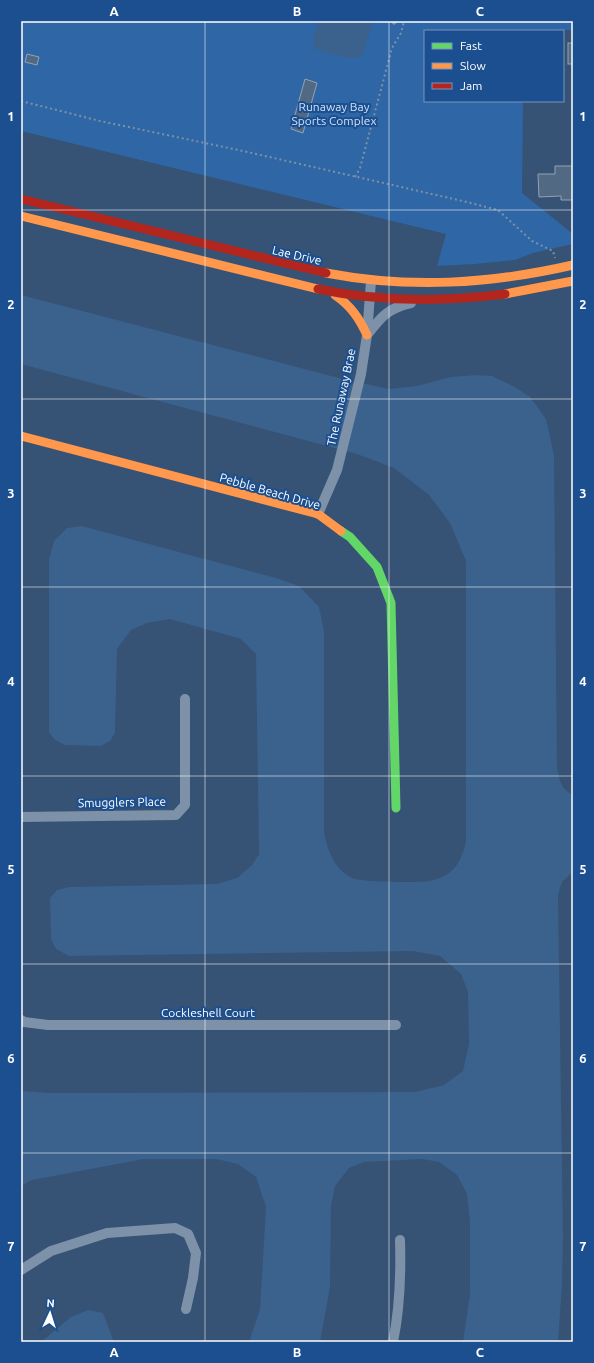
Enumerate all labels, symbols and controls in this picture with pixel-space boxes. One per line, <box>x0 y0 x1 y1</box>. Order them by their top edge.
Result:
text: A <box>109 4 119 18</box>
text: B <box>293 4 302 18</box>
text: C <box>476 4 485 18</box>
legend <box>424 30 564 102</box>
text: Fast <box>460 39 482 52</box>
text: Slow <box>460 59 486 72</box>
text: Jam <box>460 79 482 92</box>
park label: Runaway Bay Sports Complex <box>291 100 377 127</box>
text: 1 <box>7 109 15 123</box>
text: 1 <box>579 109 587 123</box>
street label: Lae Drive <box>271 243 323 267</box>
text: 2 <box>7 297 15 311</box>
text: 2 <box>579 297 587 311</box>
street label: The Runaway Brae <box>324 347 358 447</box>
street label: Pebble Beach Drive <box>218 470 322 512</box>
text: 3 <box>7 486 15 500</box>
text: 3 <box>579 486 587 500</box>
text: 4 <box>7 674 15 688</box>
text: 4 <box>579 674 587 688</box>
street label: Smugglers Place <box>78 795 166 809</box>
text: 5 <box>7 862 15 876</box>
text: 5 <box>579 862 587 876</box>
street label: Cockleshell Court <box>161 1006 255 1019</box>
text: 6 <box>7 1051 15 1065</box>
text: 6 <box>579 1051 587 1065</box>
text: 7 <box>7 1239 15 1253</box>
text: 7 <box>579 1239 587 1253</box>
north arrow <box>30 1293 70 1333</box>
text: N <box>46 1297 55 1309</box>
text: A <box>109 1345 119 1359</box>
text: B <box>293 1345 302 1359</box>
text: C <box>476 1345 485 1359</box>

